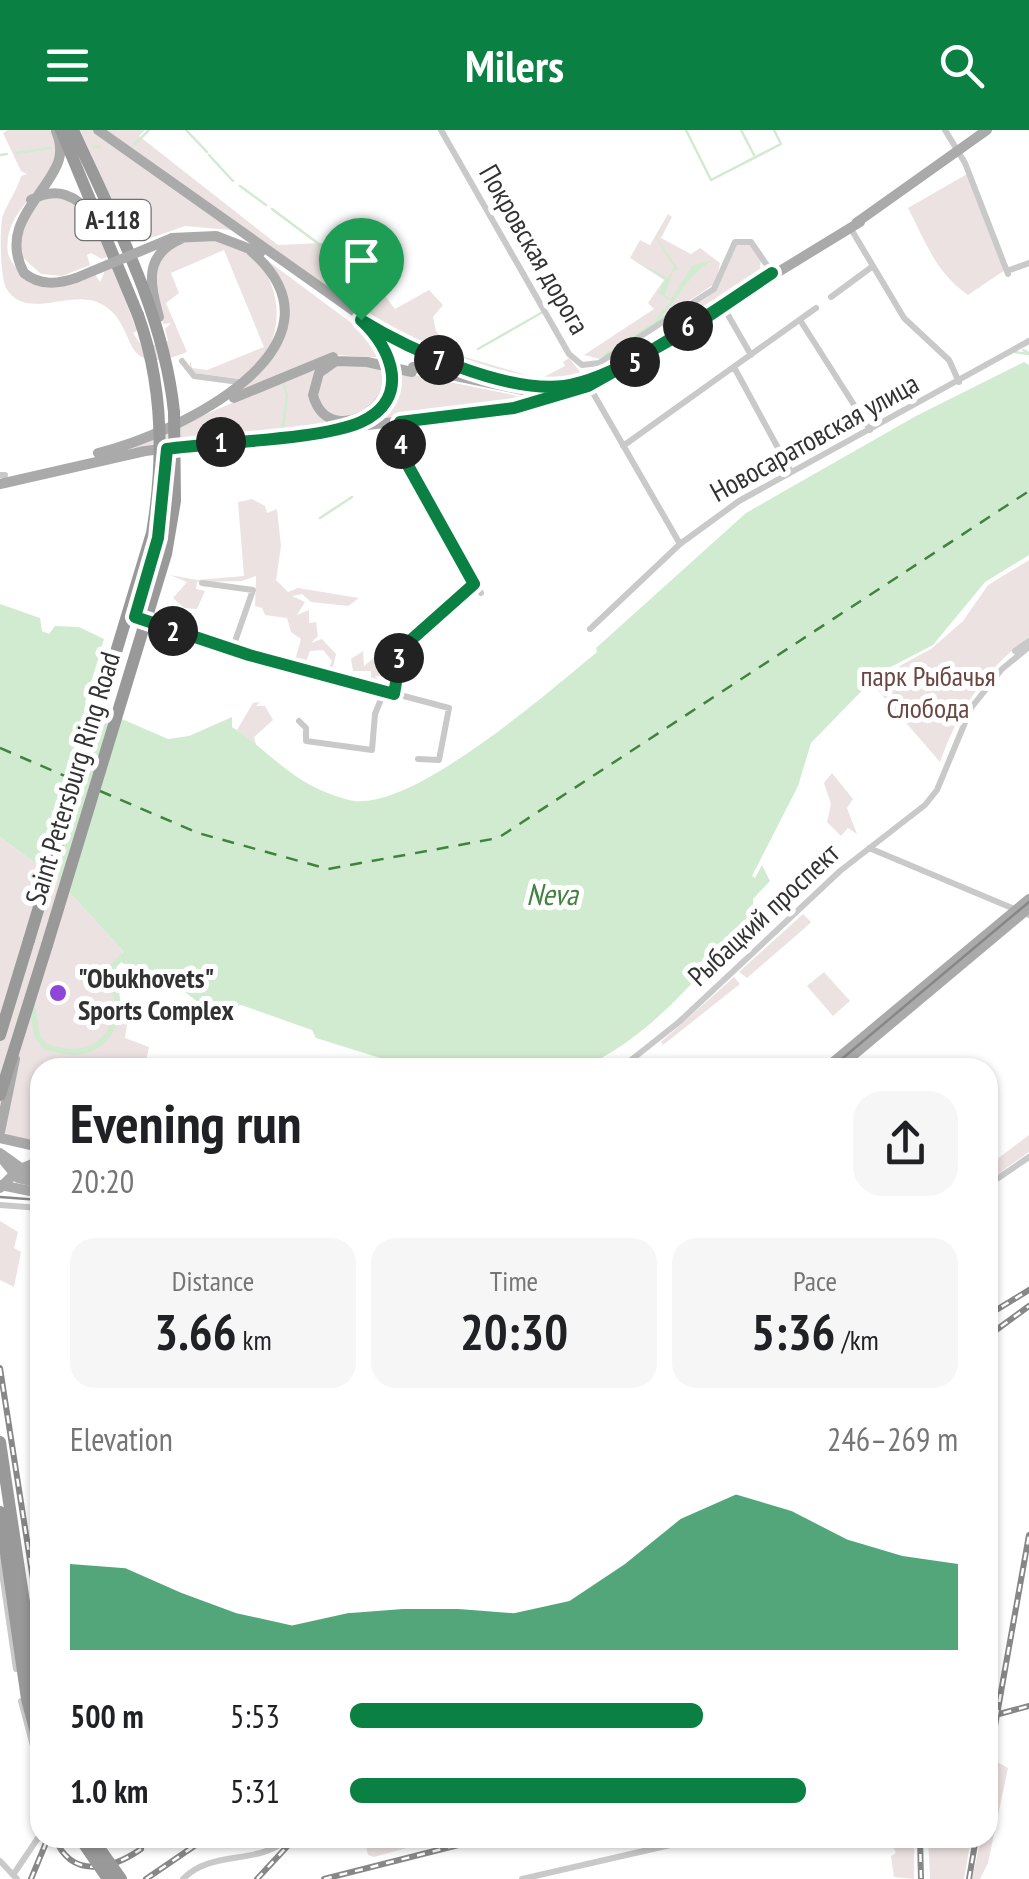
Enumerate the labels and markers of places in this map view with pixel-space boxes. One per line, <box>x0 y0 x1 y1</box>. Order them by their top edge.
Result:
pin <box>319 218 404 321</box>
pin: 6 <box>663 301 713 351</box>
pin: 7 <box>414 335 464 385</box>
pin: 5 <box>610 337 660 387</box>
pin: 1 <box>196 417 246 467</box>
pin: 4 <box>376 419 426 469</box>
pin: 2 <box>148 606 198 656</box>
pin: 3 <box>374 633 424 683</box>
place label: "Obukhovets" Sports Complex <box>78 959 234 1028</box>
marker: "Obukhovets" Sports Complex <box>47 982 69 1004</box>

